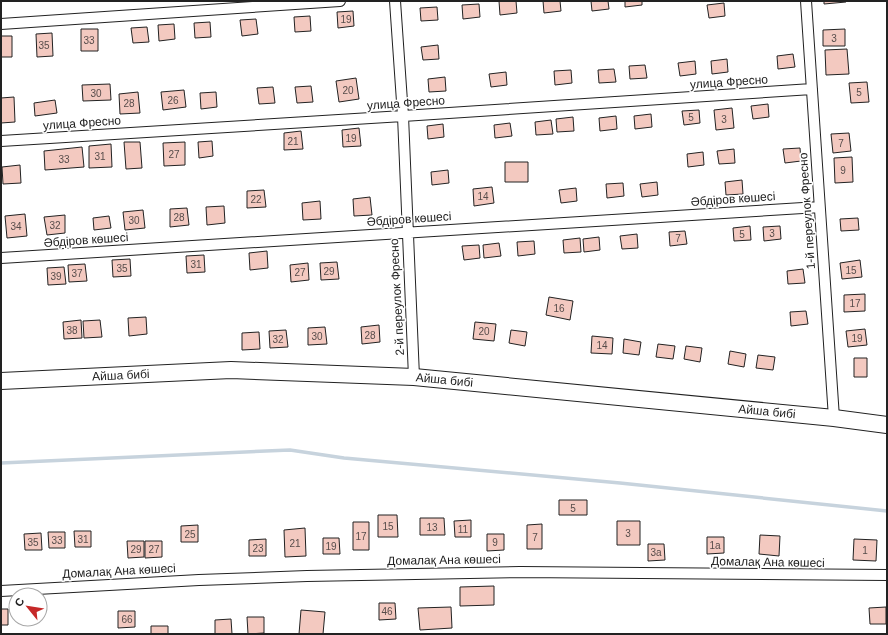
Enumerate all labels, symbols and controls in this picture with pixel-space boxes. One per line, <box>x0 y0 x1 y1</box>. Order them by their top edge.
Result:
house number: 19 <box>340 14 352 25</box>
house number: 3 <box>831 33 837 44</box>
house number: 33 <box>83 35 95 46</box>
house number: 35 <box>38 40 50 51</box>
street label: улица Фресно <box>690 72 769 92</box>
house number: 20 <box>342 85 354 96</box>
house number: 5 <box>856 87 862 98</box>
house number: 30 <box>90 88 102 99</box>
street label: улица Фресно <box>367 93 446 113</box>
house number: 26 <box>167 95 179 106</box>
house number: 28 <box>123 98 135 109</box>
house number: 5 <box>688 112 694 123</box>
street label: улица Фресно <box>43 113 122 133</box>
house number: 3 <box>721 114 727 125</box>
house number: 19 <box>345 133 357 144</box>
house number: 21 <box>287 136 299 147</box>
house number: 7 <box>838 138 844 149</box>
house number: 27 <box>168 149 180 160</box>
house number: 31 <box>94 151 106 162</box>
street label: 1-й переулок Фресно <box>796 152 818 270</box>
house number: 33 <box>58 154 70 165</box>
house number: 9 <box>840 165 846 176</box>
street label: Әбдіров көшесі <box>690 189 776 209</box>
house number: 14 <box>477 191 489 202</box>
house number: 22 <box>250 194 262 205</box>
street label: Әбдіров көшесі <box>366 209 452 229</box>
house number: 28 <box>173 212 185 223</box>
house number: 30 <box>128 215 140 226</box>
house number: 32 <box>49 220 61 231</box>
house number: 34 <box>10 221 22 232</box>
house number: 3 <box>769 228 775 239</box>
house number: 5 <box>739 229 745 240</box>
street label: Әбдіров көшесі <box>43 230 129 250</box>
house number: 7 <box>675 233 681 244</box>
street label: 2-й переулок Фресно <box>387 238 407 356</box>
house number: 31 <box>190 259 202 270</box>
house number: 35 <box>116 263 128 274</box>
house number: 15 <box>845 265 857 276</box>
house number: 29 <box>323 266 335 277</box>
house number: 27 <box>294 267 306 278</box>
house number: 37 <box>71 268 83 279</box>
house number: 39 <box>50 271 62 282</box>
house number: 17 <box>849 298 861 309</box>
house number: 16 <box>553 303 565 314</box>
house number: 38 <box>66 325 78 336</box>
house number: 20 <box>478 326 490 337</box>
house number: 28 <box>364 330 376 341</box>
house number: 30 <box>311 331 323 342</box>
house number: 19 <box>851 333 863 344</box>
house number: 32 <box>272 334 284 345</box>
house number: 14 <box>596 340 608 351</box>
street label: Айша бибі <box>92 367 150 384</box>
street label: Айша бибі <box>415 370 474 390</box>
street label: Айша бибі <box>738 402 796 421</box>
house number: 5 <box>570 503 576 514</box>
house number: 15 <box>382 521 394 532</box>
house number: 13 <box>426 522 438 533</box>
house number: 11 <box>458 524 469 535</box>
house number: 3 <box>625 528 631 539</box>
house number: 25 <box>184 529 196 540</box>
house number: 17 <box>355 531 367 542</box>
house number: 7 <box>532 532 538 543</box>
house number: 31 <box>77 534 89 545</box>
house number: 33 <box>51 535 63 546</box>
house number: 35 <box>27 537 39 548</box>
house number: 9 <box>492 537 498 548</box>
house number: 21 <box>289 538 301 549</box>
house number: 1а <box>709 540 721 551</box>
house number: 19 <box>325 541 337 552</box>
house number: 23 <box>252 543 264 554</box>
house number: 29 <box>130 544 142 555</box>
house number: 27 <box>148 544 160 555</box>
house number: 1 <box>862 545 868 556</box>
house number: 3а <box>650 547 662 558</box>
street label: Домалақ Ана көшесі <box>387 552 501 568</box>
street label: Домалақ Ана көшесі <box>711 554 825 570</box>
street label: Домалақ Ана көшесі <box>62 561 176 581</box>
north arrow <box>8 587 48 627</box>
text: С <box>12 596 27 608</box>
house number: 46 <box>381 606 393 617</box>
house number: 66 <box>121 614 133 625</box>

